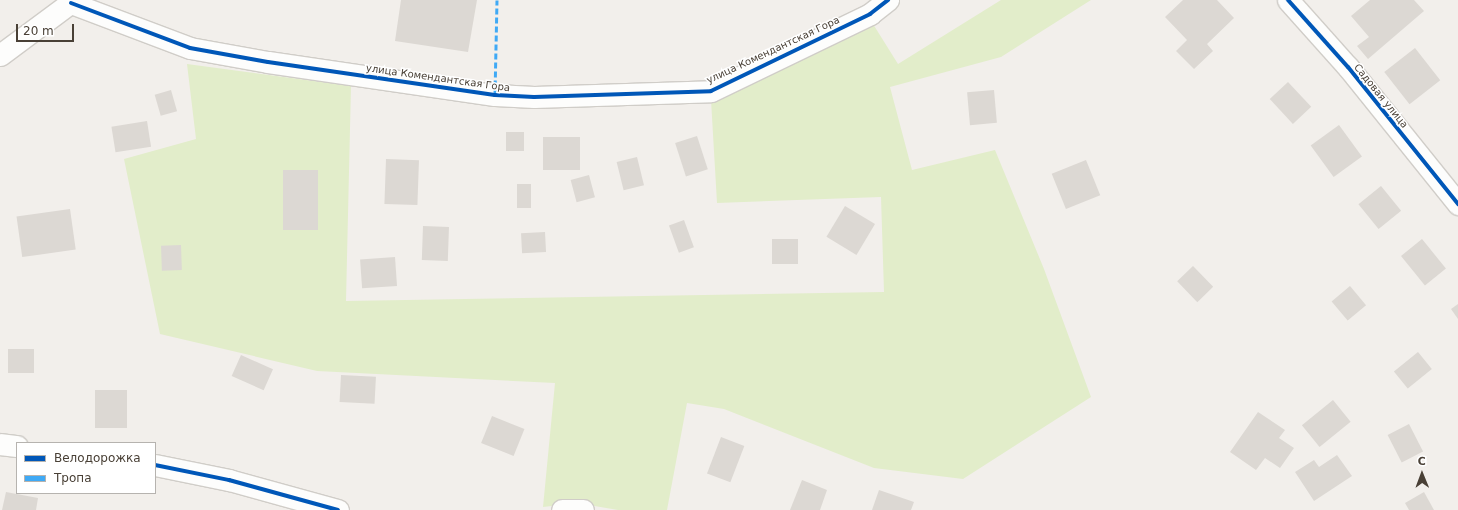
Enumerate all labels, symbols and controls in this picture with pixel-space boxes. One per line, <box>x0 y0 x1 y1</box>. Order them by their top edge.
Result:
street label: улица Комендантская Гора <box>705 14 841 86</box>
scale bar <box>18 16 76 42</box>
text: 20 m <box>23 24 54 38</box>
street label: Садовая улица <box>1351 61 1411 131</box>
street label: улица Комендантская Гора <box>365 62 511 94</box>
legend <box>16 442 156 494</box>
text: Велодорожка <box>54 451 141 465</box>
north arrow <box>1402 454 1442 494</box>
text: С <box>1418 455 1426 468</box>
text: Тропа <box>54 471 92 485</box>

